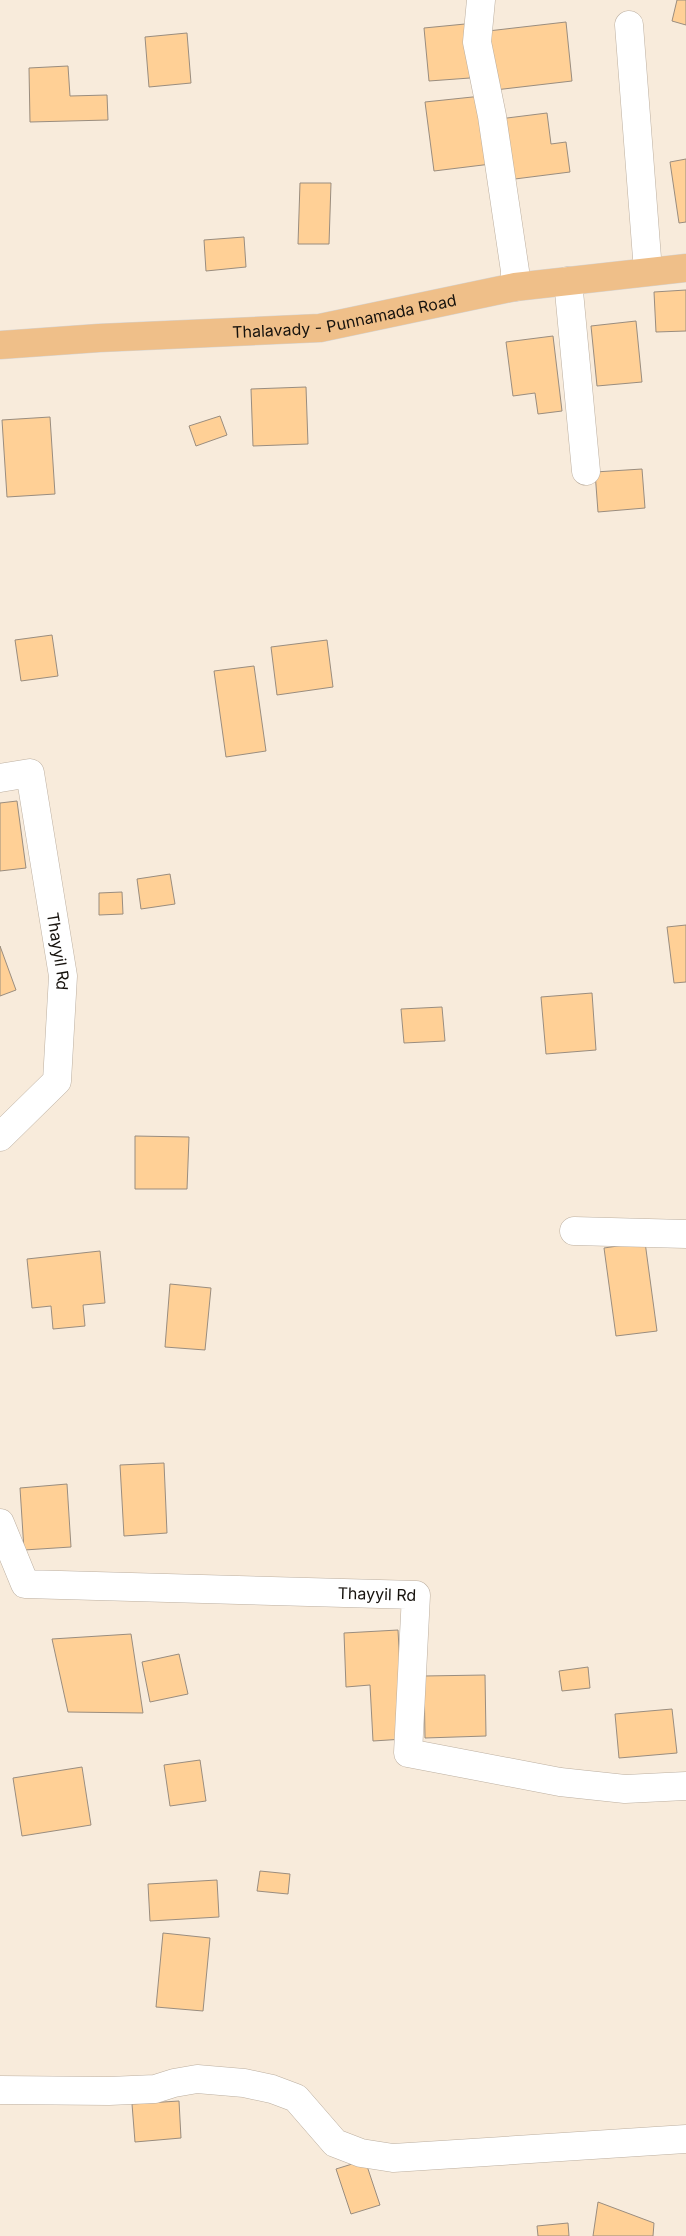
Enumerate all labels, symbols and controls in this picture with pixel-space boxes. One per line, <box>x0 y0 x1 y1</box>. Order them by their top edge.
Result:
street label: Thalavady - Punnamada Road <box>232 290 458 342</box>
street label: Thayyil Rd <box>43 911 74 991</box>
street label: Thayyil Rd <box>337 1583 417 1605</box>

